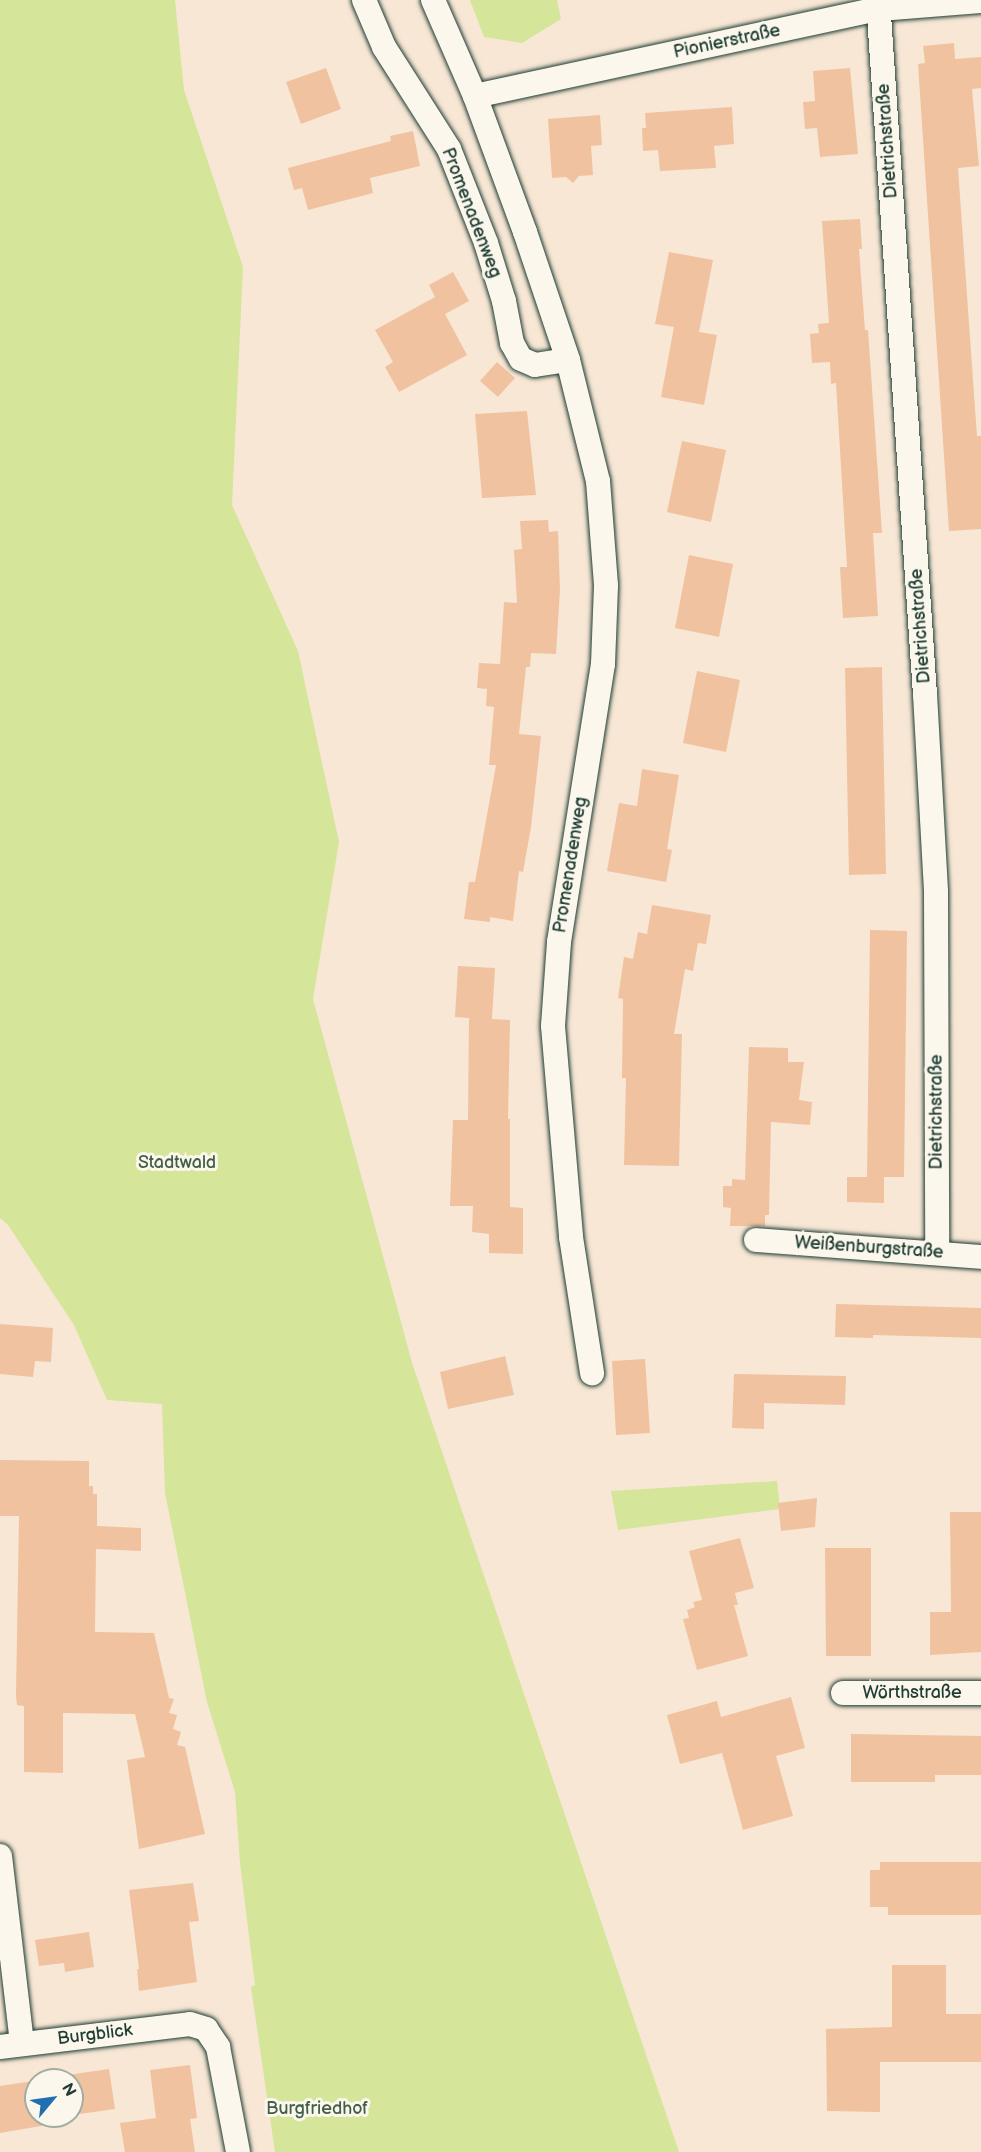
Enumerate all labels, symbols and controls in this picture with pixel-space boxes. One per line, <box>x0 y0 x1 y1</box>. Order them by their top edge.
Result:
street label: Pionierstraße <box>672 20 782 64</box>
street label: Dietrichstraße <box>873 83 903 199</box>
street label: Promenadenweg <box>436 145 506 281</box>
street label: Dietrichstraße <box>906 568 936 684</box>
street label: Promenadenweg <box>550 795 592 935</box>
street label: Dietrichstraße <box>926 1054 948 1170</box>
park label: Stadtwald <box>138 1152 216 1174</box>
street label: Weißenburgstraße <box>794 1232 944 1264</box>
street label: Wörthstraße <box>862 1682 962 1704</box>
street label: Burgblick <box>56 2020 134 2050</box>
north arrow <box>24 2068 84 2128</box>
text: N <box>57 2080 80 2100</box>
park label: Burgfriedhof <box>266 2098 368 2120</box>

